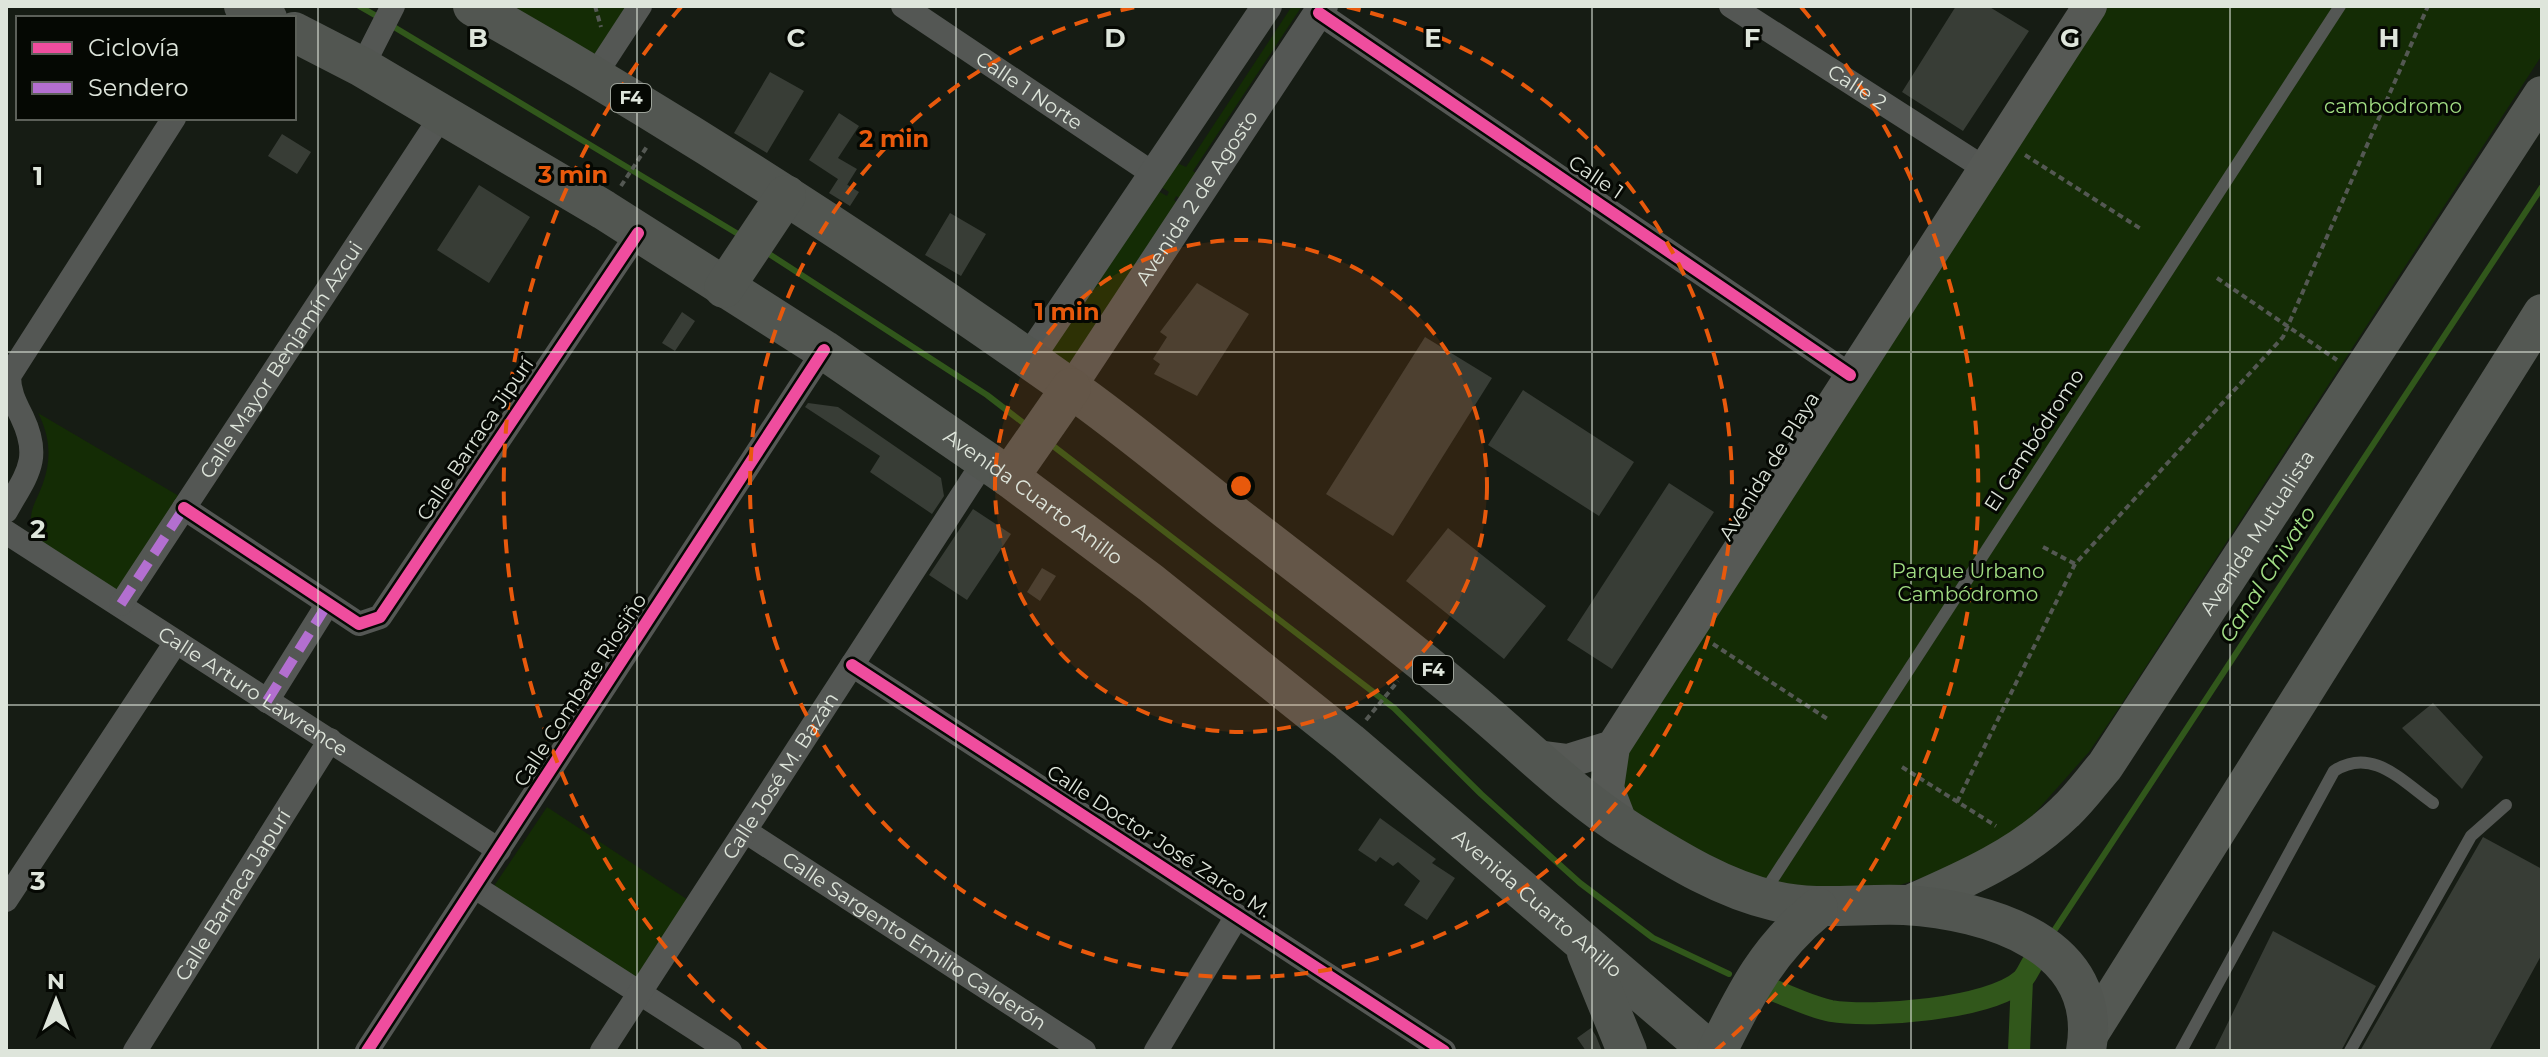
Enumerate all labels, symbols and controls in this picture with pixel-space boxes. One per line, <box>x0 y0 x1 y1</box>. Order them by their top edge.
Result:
legend <box>16 16 296 120</box>
text: B <box>468 22 488 54</box>
text: C <box>787 22 806 54</box>
text: D <box>1104 22 1126 54</box>
text: E <box>1424 22 1442 54</box>
text: F <box>1744 22 1760 54</box>
text: G <box>2060 22 2080 54</box>
text: H <box>2378 22 2400 54</box>
text: Ciclovía <box>88 33 180 62</box>
street label: Calle 1 Norte <box>971 46 1087 135</box>
street label: Calle 2 <box>1823 59 1891 115</box>
text: Sendero <box>88 73 189 102</box>
road number: F4 <box>611 84 651 112</box>
park label: cambodromo <box>2324 94 2462 118</box>
street label: Avenida 2 de Agosto <box>1130 106 1263 289</box>
text: 2 min <box>859 124 929 153</box>
street label: Calle 1 <box>1564 150 1628 204</box>
text: 1 <box>33 160 43 192</box>
text: 3 min <box>537 160 608 189</box>
street label: Calle Mayor Benjamín Azcui <box>195 237 368 483</box>
text: 1 min <box>1034 297 1100 326</box>
street label: Calle Barraca Jipurí <box>411 352 539 525</box>
street label: El Cambódromo <box>1979 364 2089 516</box>
street label: Avenida de Playa <box>1714 387 1824 545</box>
street label: Avenida Cuarto Anillo <box>939 424 1128 570</box>
street label: Avenida Mutualista <box>2195 446 2320 620</box>
centre of rings <box>1227 472 1255 500</box>
water label: Canal Chivato <box>2213 501 2322 648</box>
text: 2 <box>30 513 46 545</box>
park label: Parque Urbano Cambódromo <box>1891 559 2045 606</box>
street label: Calle Combate Riosiño <box>509 589 651 791</box>
street label: Calle Arturo Lawrence <box>154 621 353 761</box>
road number: F4 <box>1413 656 1453 684</box>
street label: Calle José M. Bazán <box>717 688 843 864</box>
street label: Calle Doctor José Zarco M. <box>1042 759 1276 923</box>
street label: Calle Barraca Japurí <box>170 803 296 985</box>
street label: Avenida Cuarto Anillo <box>1448 824 1627 983</box>
street label: Calle Sargento Emilio Calderón <box>778 847 1051 1035</box>
text: 3 <box>29 865 46 897</box>
north arrow <box>16 961 96 1041</box>
text: N <box>47 968 65 995</box>

